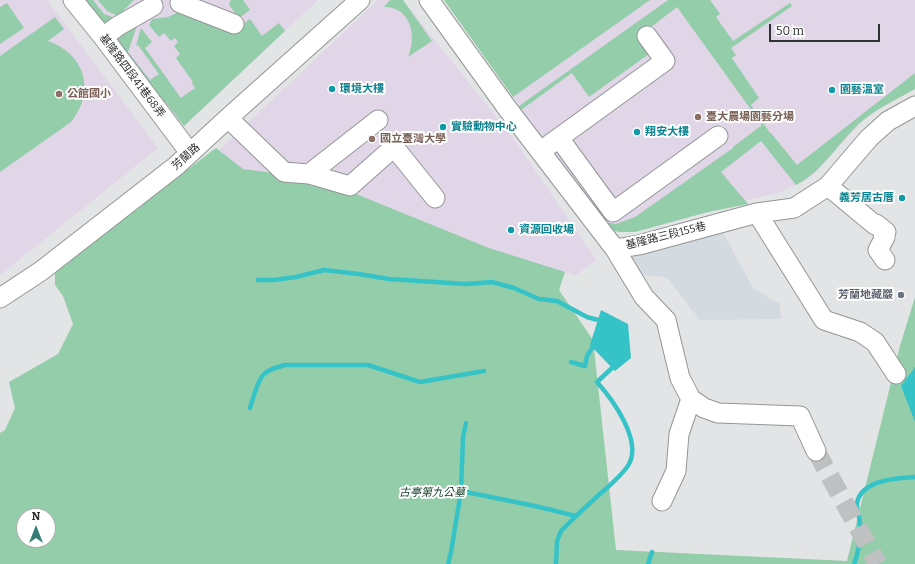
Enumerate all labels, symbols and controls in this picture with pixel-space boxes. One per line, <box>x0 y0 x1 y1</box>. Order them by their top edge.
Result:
scale bar <box>771 16 882 42</box>
text: 50 m <box>776 24 804 38</box>
street label: 基隆路四段41巷68弄 <box>96 32 168 120</box>
place label: 環境大樓 <box>340 82 384 96</box>
place label: 園藝溫室 <box>840 83 884 97</box>
marker: 環境大樓 <box>327 84 337 94</box>
marker: 園藝溫室 <box>827 85 837 95</box>
place label: 公館國小 <box>67 87 111 101</box>
marker: 公館國小 <box>54 89 64 99</box>
place label: 臺大農場園藝分場 <box>706 110 794 124</box>
marker: 臺大農場園藝分場 <box>693 112 703 122</box>
place label: 實驗動物中心 <box>451 120 517 134</box>
marker: 實驗動物中心 <box>438 122 448 132</box>
place label: 翔安大樓 <box>645 125 689 139</box>
marker: 翔安大樓 <box>632 127 642 137</box>
place label: 國立臺灣大學 <box>380 132 446 146</box>
marker: 國立臺灣大學 <box>367 134 377 144</box>
street label: 芳蘭路 <box>169 141 203 173</box>
place label: 義芳居古厝 <box>839 191 894 205</box>
marker: 義芳居古厝 <box>897 193 907 203</box>
street label: 基隆路三段155巷 <box>625 220 707 252</box>
place label: 資源回收場 <box>519 223 574 237</box>
marker: 資源回收場 <box>506 225 516 235</box>
place label: 芳蘭地藏巖 <box>838 288 893 302</box>
marker: 芳蘭地藏巖 <box>896 290 906 300</box>
park label: 古亭第九公墓 <box>399 486 465 500</box>
north arrow <box>16 508 56 548</box>
text: N <box>32 510 40 523</box>

